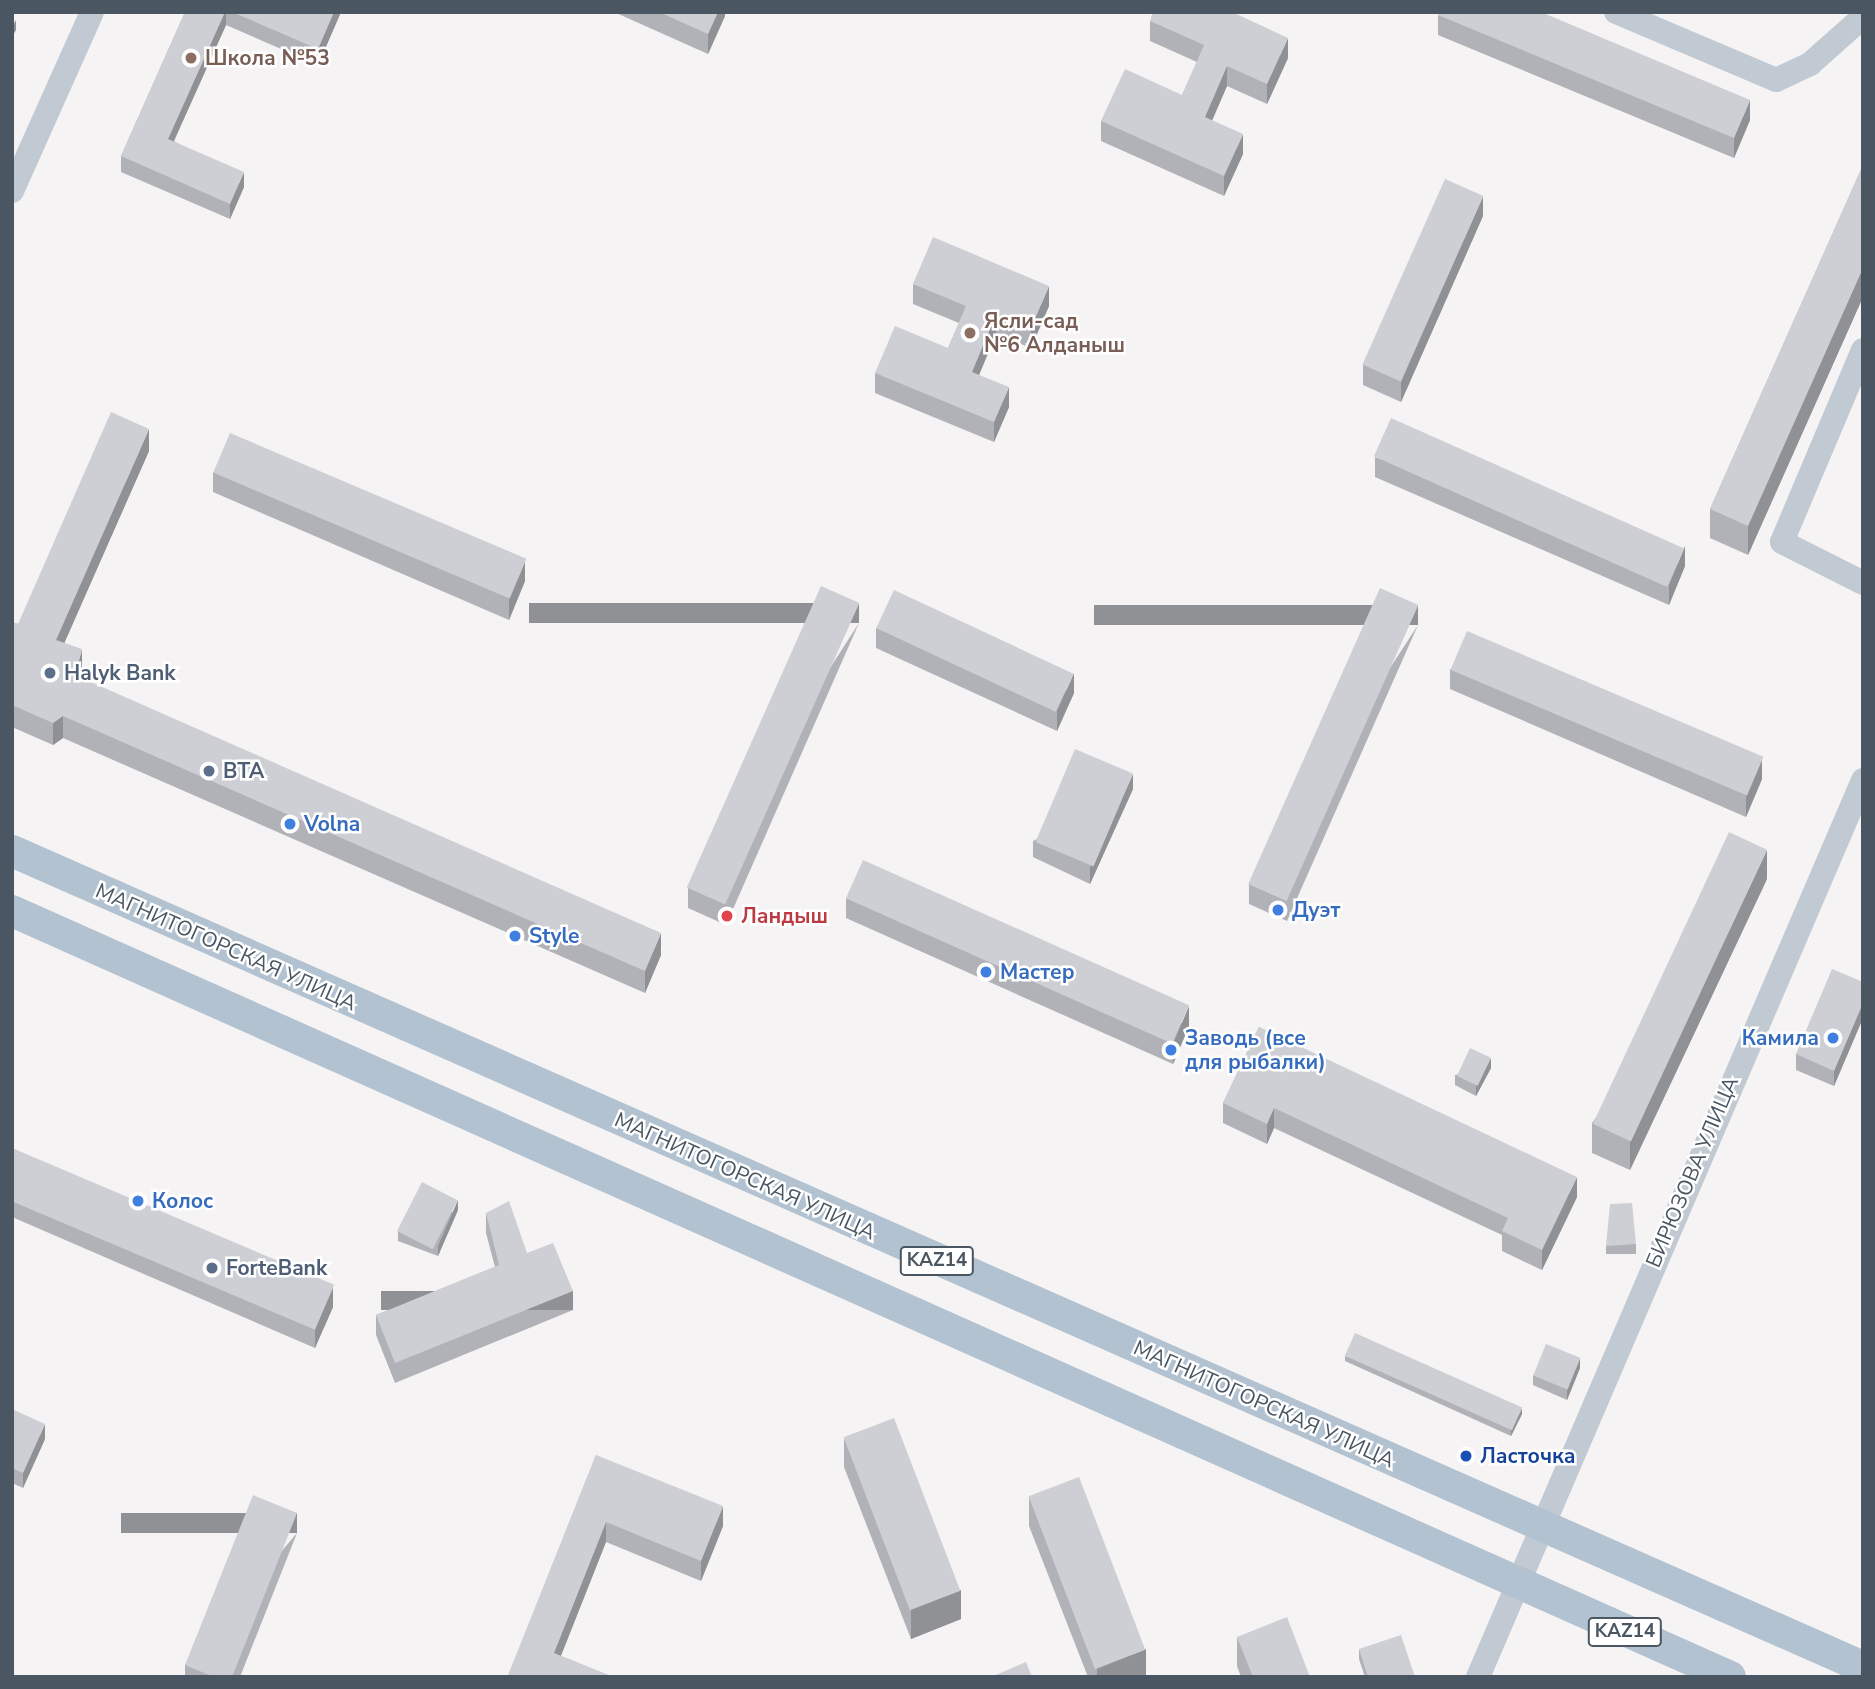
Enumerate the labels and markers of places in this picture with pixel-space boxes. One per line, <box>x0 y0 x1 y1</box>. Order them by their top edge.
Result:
place label: Школа №53 <box>205 45 330 71</box>
marker: Школа №53 <box>183 50 199 66</box>
place label: Ясли-сад №6 Алданыш <box>984 308 1125 358</box>
marker: Ясли-сад №6 Алданыш <box>962 325 978 341</box>
place label: Halyk Bank <box>64 660 176 686</box>
marker: Halyk Bank <box>42 665 58 681</box>
place label: BTA <box>223 758 264 784</box>
marker: BTA <box>201 763 217 779</box>
place label: Volna <box>304 811 360 837</box>
marker: Volna <box>282 816 298 832</box>
place label: Дуэт <box>1292 897 1340 923</box>
marker: Дуэт <box>1270 902 1286 918</box>
place label: Ландыш <box>741 903 828 929</box>
marker: Ландыш <box>719 908 735 924</box>
place label: Style <box>529 923 579 949</box>
marker: Style <box>507 928 523 944</box>
place label: Мастер <box>1000 959 1075 985</box>
marker: Мастер <box>978 964 994 980</box>
place label: Заводь (все для рыбалки) <box>1185 1025 1326 1075</box>
place label: Камила <box>1742 1025 1819 1051</box>
marker: Камила <box>1825 1030 1841 1046</box>
marker: Заводь (все для рыбалки) <box>1163 1042 1179 1058</box>
place label: Колос <box>152 1188 213 1214</box>
marker: Колос <box>130 1193 146 1209</box>
place label: ForteBank <box>226 1255 327 1281</box>
marker: ForteBank <box>204 1260 220 1276</box>
place label: Ласточка <box>1480 1443 1576 1469</box>
marker: Ласточка <box>1458 1448 1474 1464</box>

